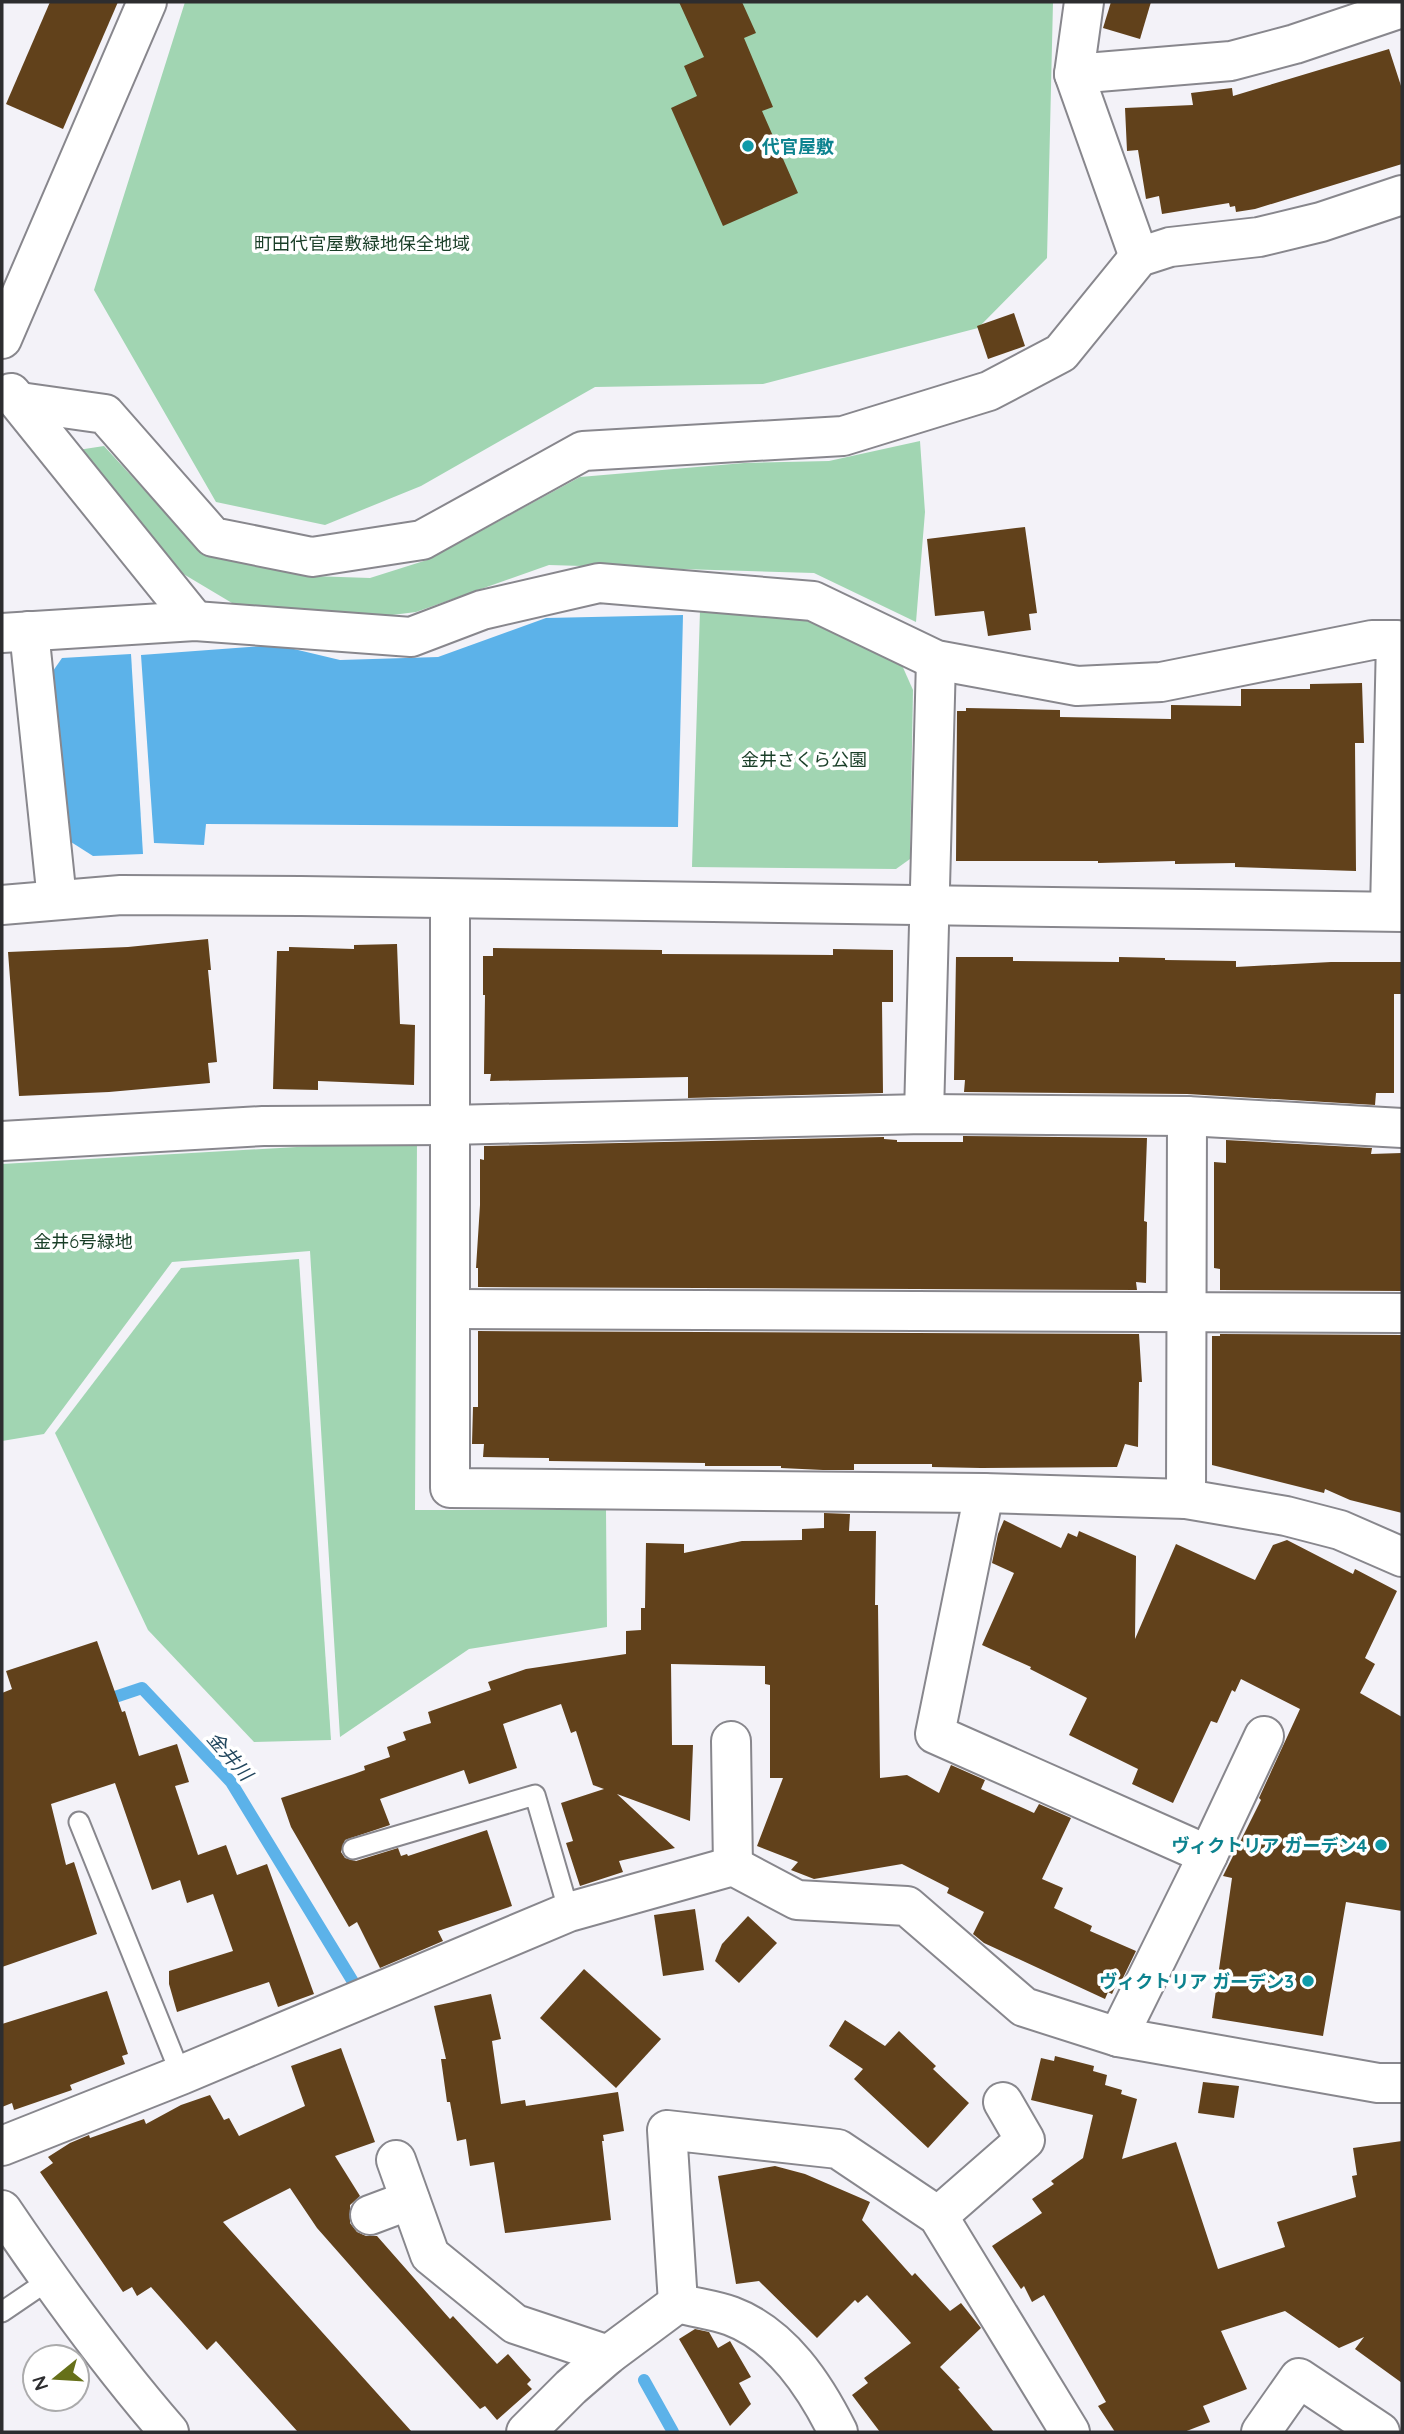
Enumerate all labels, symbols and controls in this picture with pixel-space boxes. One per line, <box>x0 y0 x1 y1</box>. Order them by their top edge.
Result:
place label: 代官屋敷 <box>761 135 834 158</box>
marker: 代官屋敷 <box>740 138 756 154</box>
park label: 町田代官屋敷緑地保全地域 <box>254 232 470 255</box>
park label: 金井さくら公園 <box>741 748 867 771</box>
park label: 金井6号緑地 <box>33 1230 133 1253</box>
water label: 金井川 <box>202 1727 259 1787</box>
place label: ヴィクトリア ガーデン4 <box>1171 1834 1367 1857</box>
marker: ヴィクトリア ガーデン4 <box>1373 1837 1389 1853</box>
place label: ヴィクトリア ガーデン3 <box>1099 1970 1294 1993</box>
marker: ヴィクトリア ガーデン3 <box>1300 1973 1316 1989</box>
north arrow <box>21 2343 91 2413</box>
text: N <box>26 2373 53 2394</box>

